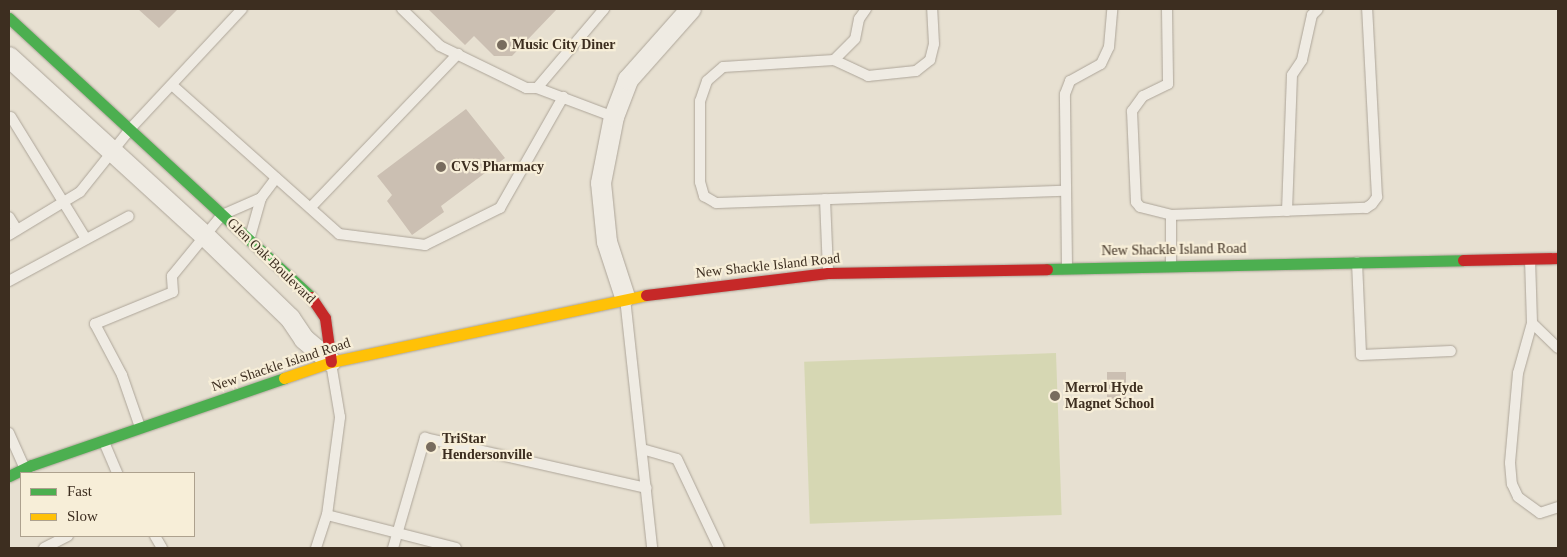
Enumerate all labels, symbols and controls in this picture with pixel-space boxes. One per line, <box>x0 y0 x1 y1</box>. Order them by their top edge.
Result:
place label: Music City Diner <box>512 37 615 53</box>
marker: Music City Diner <box>496 39 508 51</box>
place label: CVS Pharmacy <box>451 159 544 175</box>
marker: CVS Pharmacy <box>435 161 447 173</box>
street label: Glen Oak Boulevard <box>223 215 319 307</box>
street label: New Shackle Island Road <box>1101 240 1247 260</box>
street label: New Shackle Island Road <box>695 250 841 282</box>
street label: New Shackle Island Road <box>209 335 353 395</box>
place label: Merrol Hyde Magnet School <box>1065 380 1154 412</box>
marker: Merrol Hyde Magnet School <box>1049 390 1061 402</box>
place label: TriStar Hendersonville <box>442 431 532 464</box>
marker: TriStar Hendersonville <box>424 440 438 454</box>
legend <box>20 472 195 537</box>
text: Fast <box>67 483 92 499</box>
text: Slow <box>67 508 98 524</box>

